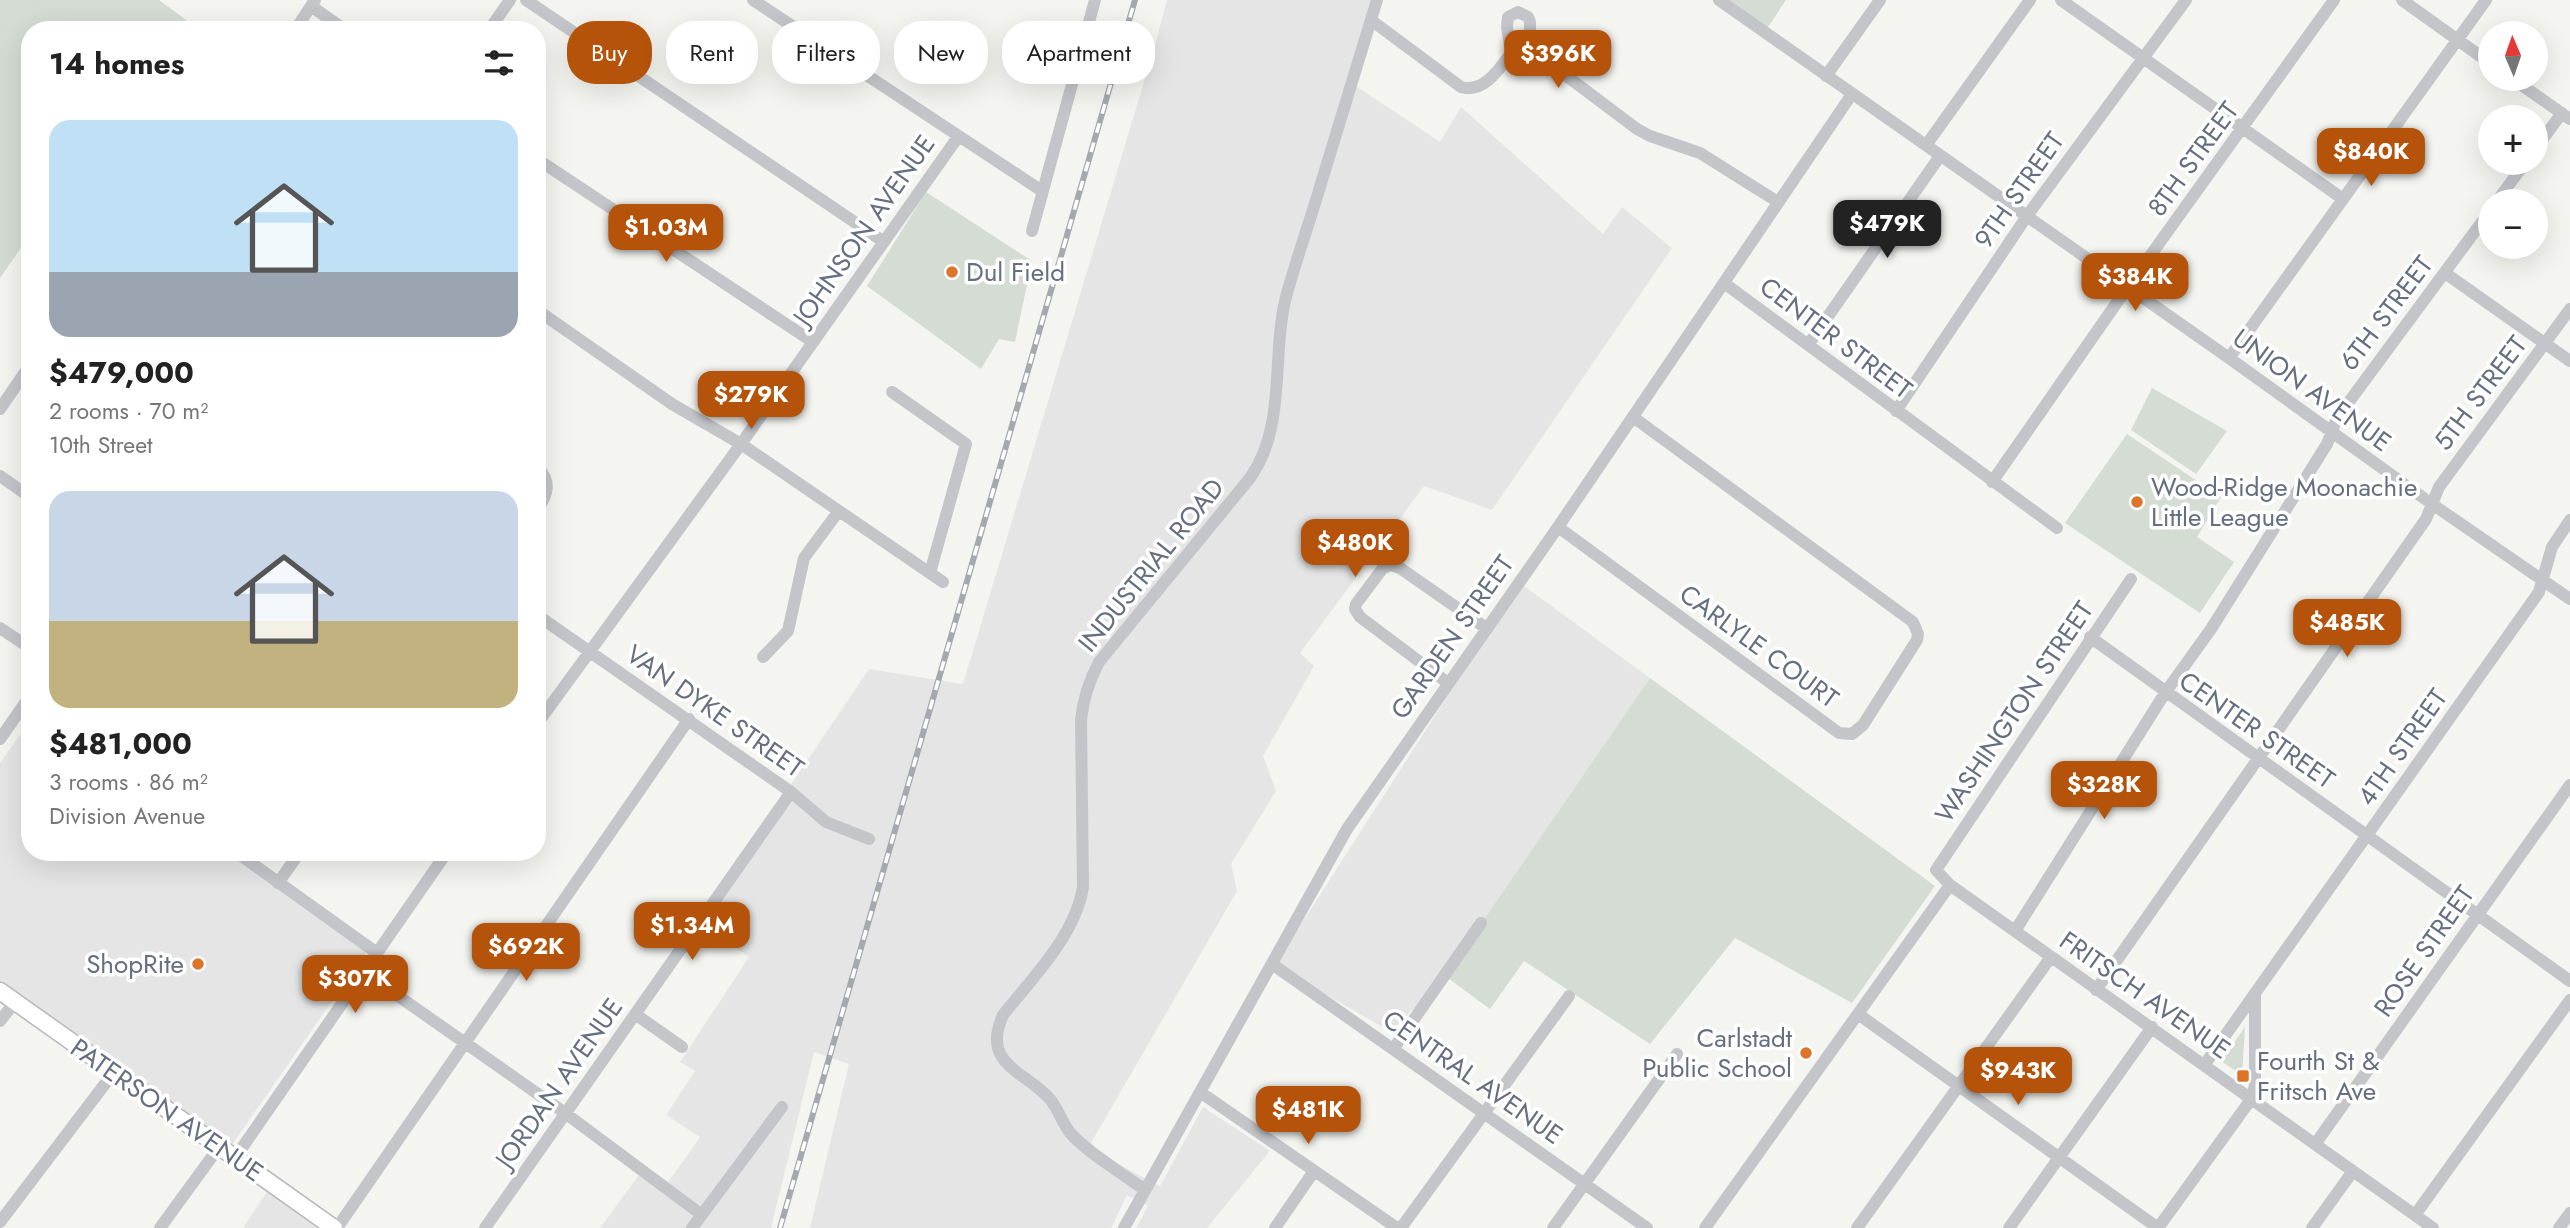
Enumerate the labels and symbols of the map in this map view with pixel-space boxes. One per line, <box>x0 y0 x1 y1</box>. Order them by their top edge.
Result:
north arrow <box>2478 21 2548 91</box>
pin: $396K <box>1509 31 1607 90</box>
street label: 8TH STREET <box>2138 94 2248 224</box>
street label: 9TH STREET <box>1965 124 2073 256</box>
street label: JOHNSON AVENUE <box>782 127 944 336</box>
pin: $840K <box>2322 128 2420 188</box>
pin: $479K <box>1838 201 1936 260</box>
pin: $1.03M <box>609 204 723 264</box>
street label: 6TH STREET <box>2330 248 2442 378</box>
place label: Dul Field <box>966 253 1065 291</box>
pin: $384K <box>2086 254 2184 313</box>
marker: Dul Field <box>944 264 960 280</box>
street label: CENTER STREET <box>1752 268 1920 408</box>
street label: UNION AVENUE <box>2225 319 2399 461</box>
street label: 5TH STREET <box>2424 328 2536 458</box>
pin: $279K <box>702 372 800 431</box>
place label: Wood-Ridge Moonachie Little League <box>2151 468 2417 536</box>
street label: INDUSTRIAL ROAD <box>1069 470 1233 660</box>
marker: Wood-Ridge Moonachie Little League <box>2129 494 2145 510</box>
pin: $480K <box>1306 520 1404 579</box>
street label: GARDEN STREET <box>1381 547 1523 727</box>
street label: CARLYLE COURT <box>1672 575 1846 717</box>
street label: WASHINGTON STREET <box>1926 594 2102 830</box>
pin: $485K <box>2298 600 2396 659</box>
street label: VAN DYKE STREET <box>618 635 812 787</box>
street label: CENTER STREET <box>2171 662 2343 798</box>
street label: 4TH STREET <box>2348 681 2456 813</box>
pin: $328K <box>2055 762 2153 821</box>
street label: ROSE STREET <box>2365 877 2483 1025</box>
pin: $1.34M <box>635 902 749 962</box>
street label: FRITSCH AVENUE <box>2052 922 2238 1068</box>
pin: $692K <box>477 923 575 983</box>
place label: ShopRite <box>86 945 184 983</box>
marker: ShopRite <box>190 956 206 972</box>
pin: $307K <box>306 956 404 1015</box>
street label: JORDAN AVENUE <box>484 990 632 1178</box>
street label: CENTRAL AVENUE <box>1375 1001 1571 1153</box>
place label: Carlstadt Public School <box>1642 1019 1793 1087</box>
street label: PATERSON AVENUE <box>63 1029 271 1191</box>
place label: Fourth St & Fritsch Ave <box>2257 1042 2380 1110</box>
marker: Carlstadt Public School <box>1798 1045 1814 1061</box>
pin: $943K <box>1969 1048 2067 1107</box>
marker: Fourth St & Fritsch Ave <box>2235 1068 2251 1084</box>
pin: $481K <box>1259 1086 1357 1146</box>

